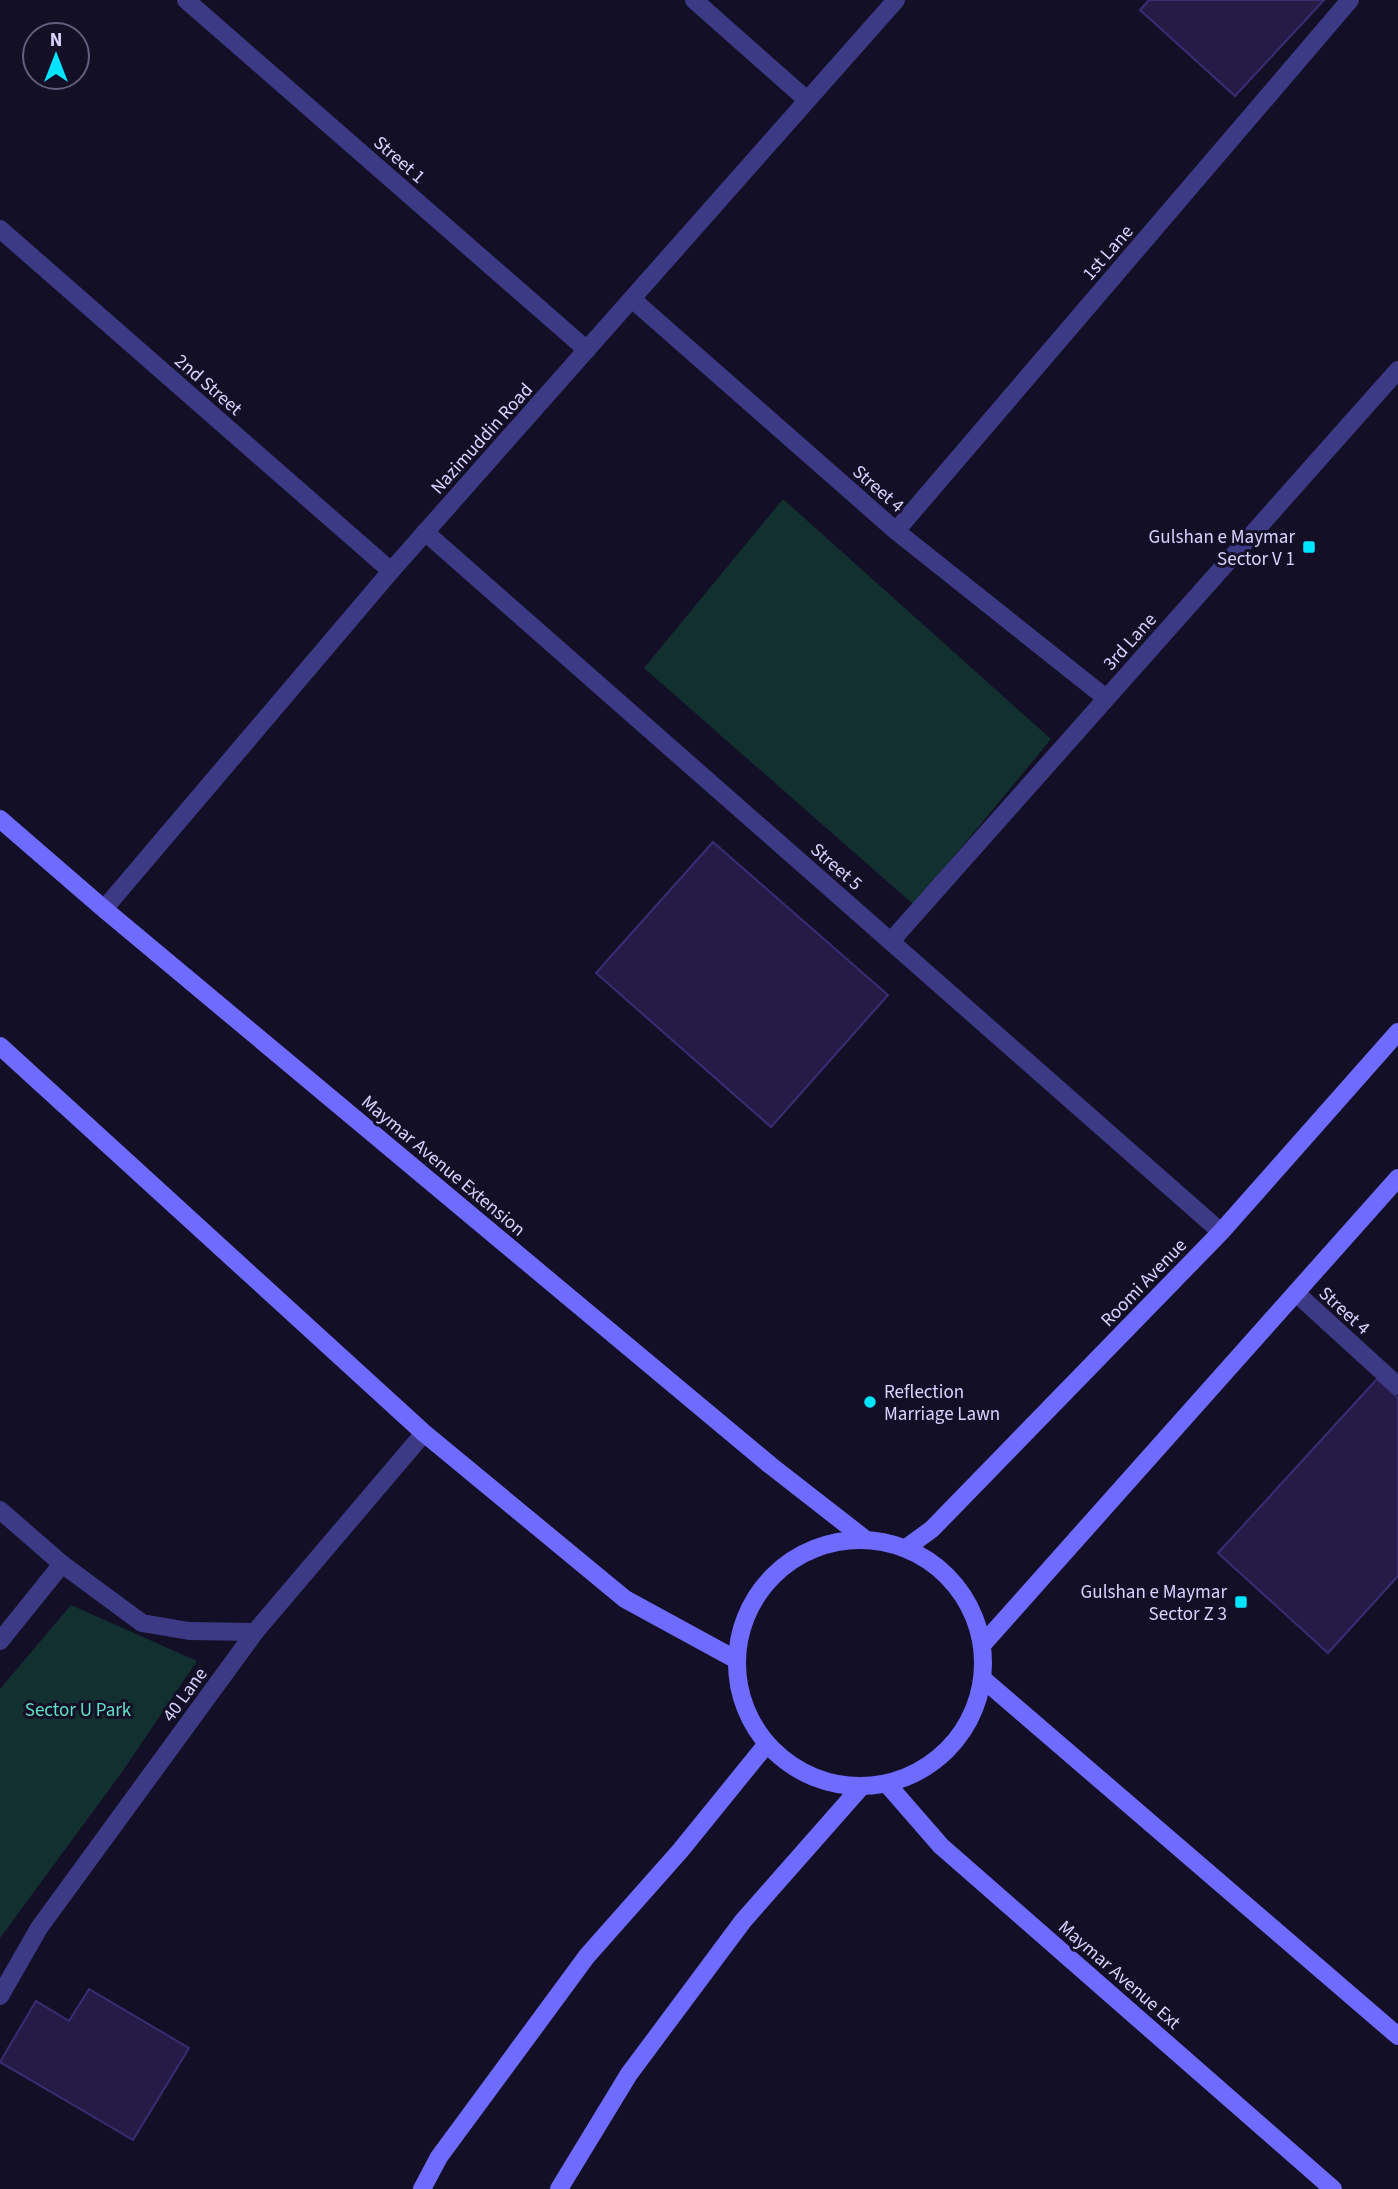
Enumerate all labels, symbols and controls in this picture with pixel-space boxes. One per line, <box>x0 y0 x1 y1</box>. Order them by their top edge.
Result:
north arrow <box>21 21 91 91</box>
text: N <box>50 27 62 54</box>
street label: Street 1 <box>367 130 431 190</box>
street label: 1st Lane <box>1076 219 1140 287</box>
street label: 2nd Street <box>168 348 248 423</box>
street label: Nazimuddin Road <box>425 377 539 501</box>
street label: Street 4 <box>846 459 910 519</box>
place label: Gulshan e Maymar Sector V 1 <box>1149 524 1295 573</box>
marker: Gulshan e Maymar Sector V 1 <box>1301 539 1317 555</box>
street label: 3rd Lane <box>1097 607 1163 677</box>
street label: Street 5 <box>804 837 868 897</box>
street label: Maymar Avenue Extension <box>355 1089 531 1243</box>
street label: Roomi Avenue <box>1095 1233 1193 1333</box>
street label: Street 4 <box>1312 1281 1376 1342</box>
place label: Reflection Marriage Lawn <box>884 1379 1000 1428</box>
marker: Reflection Marriage Lawn <box>862 1394 878 1410</box>
place label: Gulshan e Maymar Sector Z 3 <box>1081 1579 1227 1628</box>
marker: Gulshan e Maymar Sector Z 3 <box>1233 1594 1249 1610</box>
street label: 40 Lane <box>156 1662 214 1728</box>
park label: Sector U Park <box>25 1697 132 1724</box>
street label: Maymar Avenue Ext <box>1052 1914 1186 2036</box>

